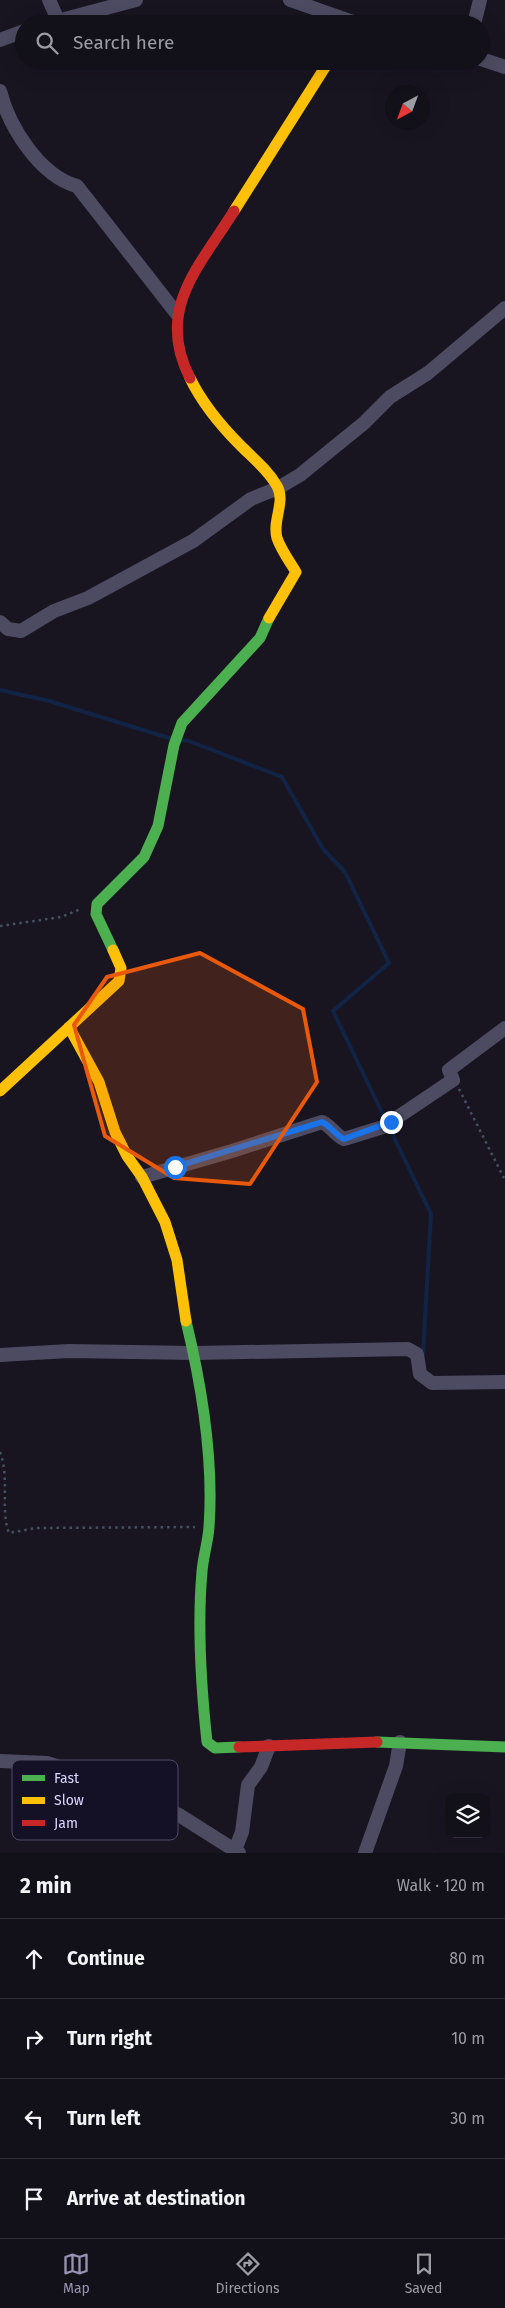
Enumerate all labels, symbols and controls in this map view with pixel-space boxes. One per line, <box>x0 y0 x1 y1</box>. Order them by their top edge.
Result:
search box <box>15 15 490 70</box>
icon: search <box>33 29 61 57</box>
text: Search here <box>73 31 174 54</box>
north arrow <box>385 85 430 130</box>
route end <box>380 1111 403 1134</box>
route start <box>164 1156 187 1179</box>
legend <box>12 1760 178 1840</box>
text: Fast <box>54 1770 80 1787</box>
text: Slow <box>54 1792 84 1809</box>
map controls <box>445 1793 490 1838</box>
button: layers <box>445 1793 490 1838</box>
text: Jam <box>54 1815 78 1832</box>
text: 2 min <box>20 1873 72 1899</box>
text: Walk · 120 m <box>397 1876 485 1895</box>
icon: ahead <box>20 1945 48 1973</box>
text: Continue <box>67 1947 145 1970</box>
text: 80 m <box>449 1949 485 1968</box>
icon: right <box>20 2025 48 2053</box>
text: Turn right <box>67 2027 152 2050</box>
text: 10 m <box>451 2029 485 2048</box>
icon: left <box>20 2105 48 2133</box>
text: Turn left <box>67 2107 141 2130</box>
text: 30 m <box>450 2109 485 2128</box>
icon: arrive <box>20 2185 48 2213</box>
text: Arrive at destination <box>67 2187 246 2210</box>
tab: Map <box>62 2250 90 2297</box>
tab: Directions <box>215 2250 280 2297</box>
tab: Saved <box>405 2250 443 2297</box>

